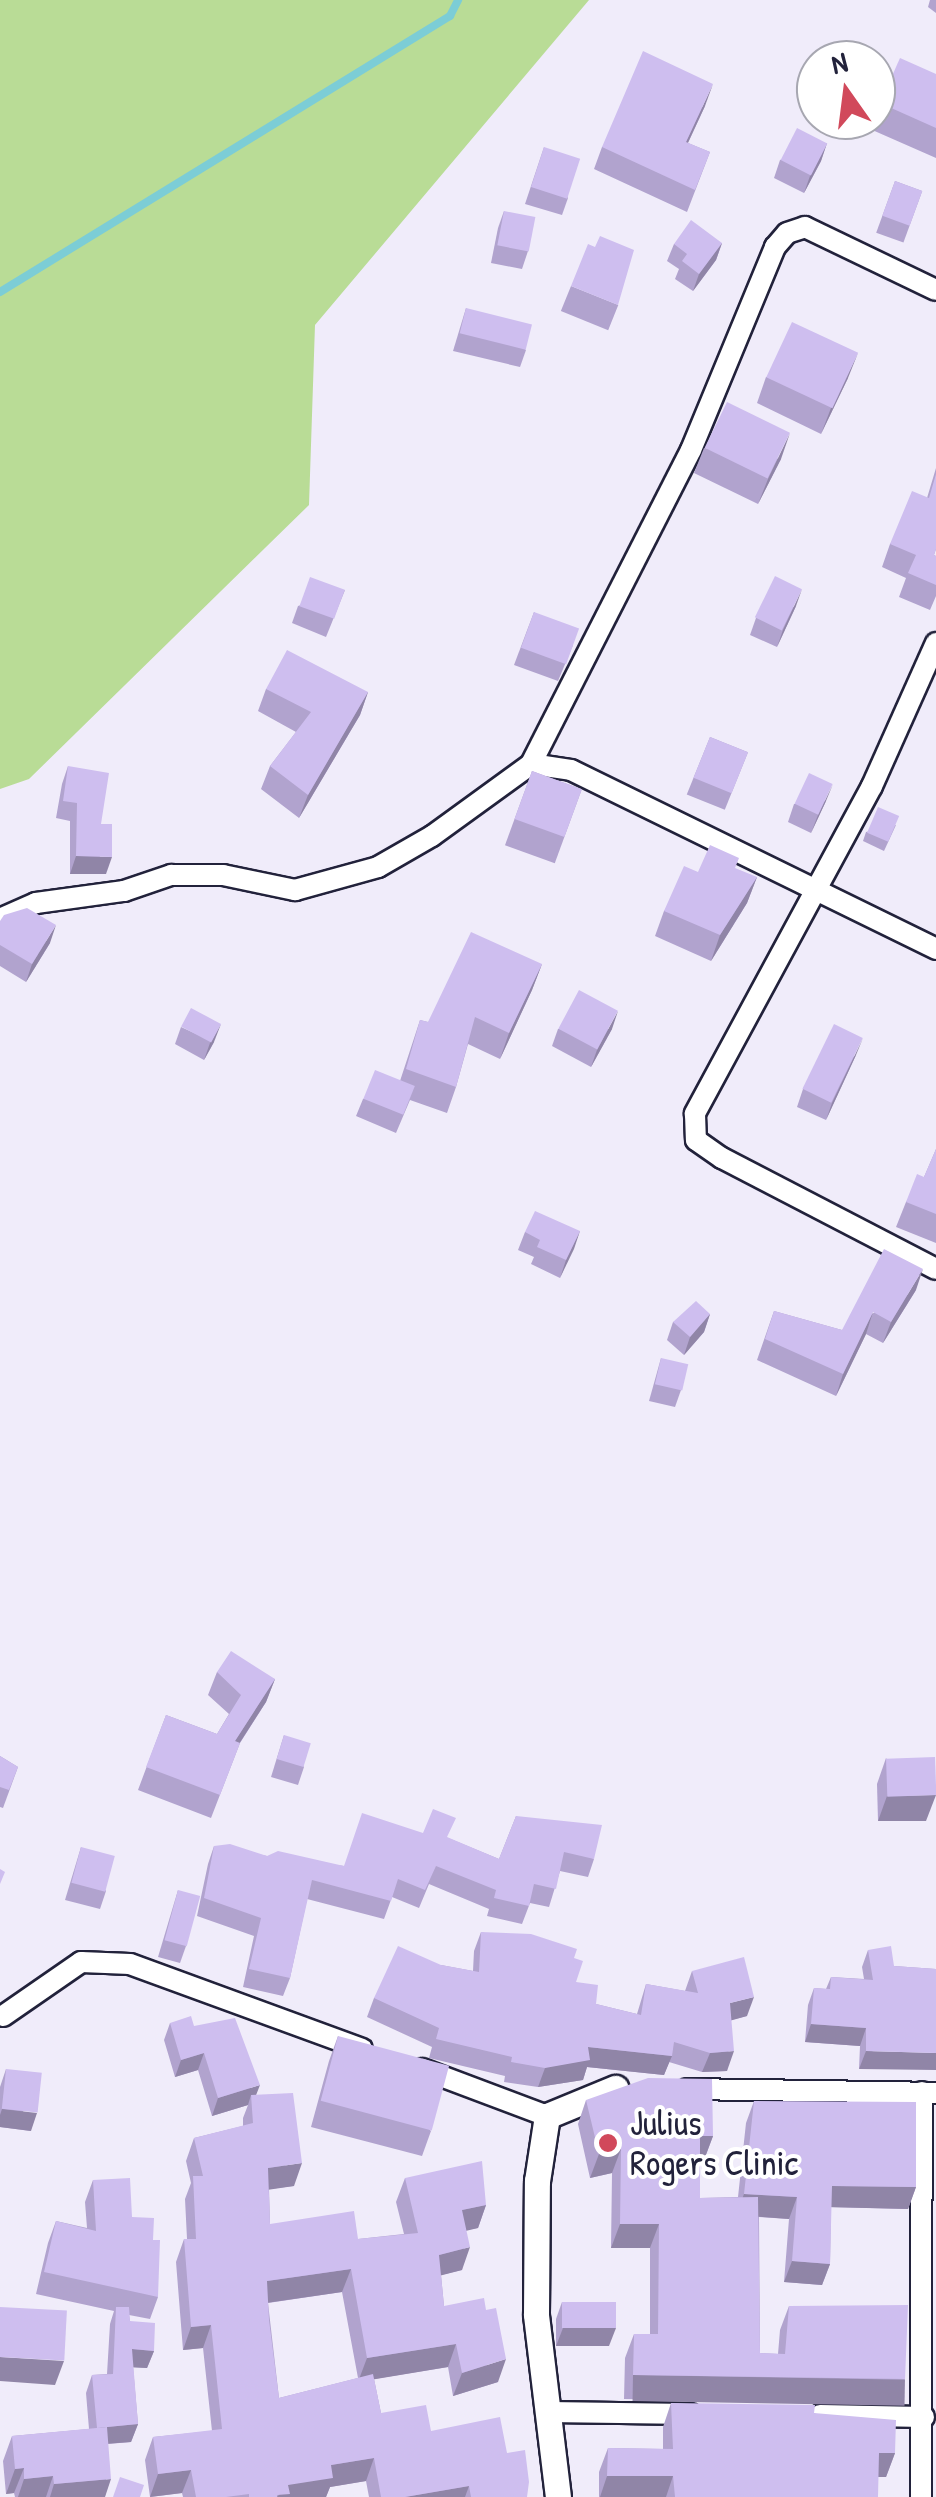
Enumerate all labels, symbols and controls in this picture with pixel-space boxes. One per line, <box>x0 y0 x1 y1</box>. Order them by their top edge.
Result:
north arrow <box>796 40 896 140</box>
text: N <box>827 43 851 83</box>
place label: Julius Rogers Clinic <box>630 2102 798 2184</box>
marker: Julius Rogers Clinic <box>595 2130 621 2156</box>

